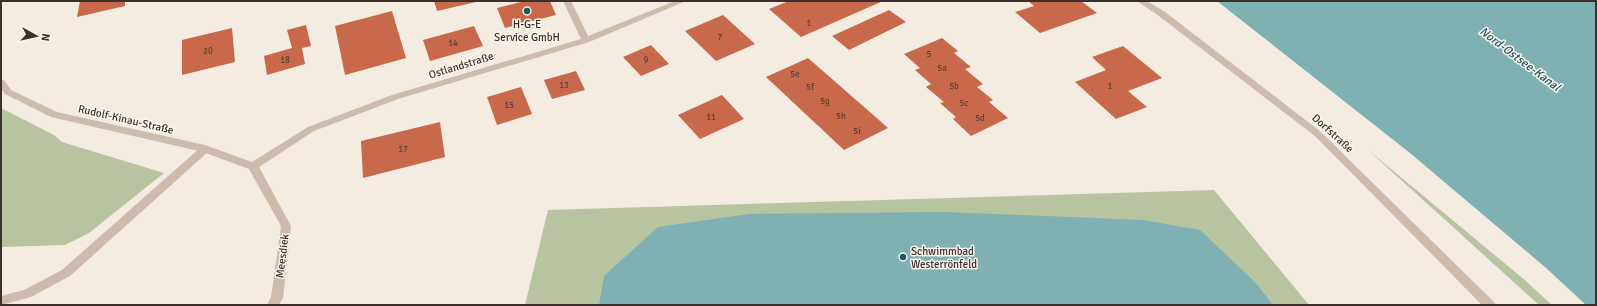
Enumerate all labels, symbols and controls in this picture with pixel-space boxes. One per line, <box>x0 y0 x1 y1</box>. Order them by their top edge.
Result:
marker: H-G-E Service GmbH <box>522 6 532 16</box>
north arrow <box>16 16 56 56</box>
place label: H-G-E Service GmbH <box>494 18 560 44</box>
house number: 1 <box>807 18 812 29</box>
water label: Nord-Ostsee-Kanal <box>1476 24 1564 96</box>
house number: 7 <box>718 32 723 43</box>
text: N <box>38 33 52 42</box>
house number: 14 <box>448 38 458 49</box>
house number: 20 <box>203 46 213 57</box>
street label: Ostlandstraße <box>427 49 495 82</box>
house number: 5 <box>927 49 932 60</box>
house number: 18 <box>280 55 290 66</box>
house number: 9 <box>644 55 649 66</box>
house number: 5a <box>937 63 947 74</box>
house number: 5e <box>790 69 800 80</box>
house number: 13 <box>559 80 569 91</box>
house number: 5b <box>949 81 959 92</box>
house number: 1 <box>1108 81 1113 92</box>
house number: 5f <box>806 82 815 93</box>
house number: 5g <box>820 96 830 107</box>
house number: 5c <box>959 98 969 109</box>
house number: 15 <box>504 100 514 111</box>
street label: Rudolf-Kinau-Straße <box>77 102 175 137</box>
house number: 5h <box>836 111 846 122</box>
street label: Dorfstraße <box>1309 111 1356 155</box>
house number: 11 <box>706 112 716 123</box>
house number: 5d <box>975 113 985 124</box>
house number: 5i <box>853 126 861 137</box>
house number: 17 <box>398 144 408 155</box>
street label: Meesdiek <box>273 233 292 279</box>
place label: Schwimmbad Westerrönfeld <box>911 245 977 271</box>
marker: Schwimmbad Westerrönfeld <box>898 252 908 262</box>

